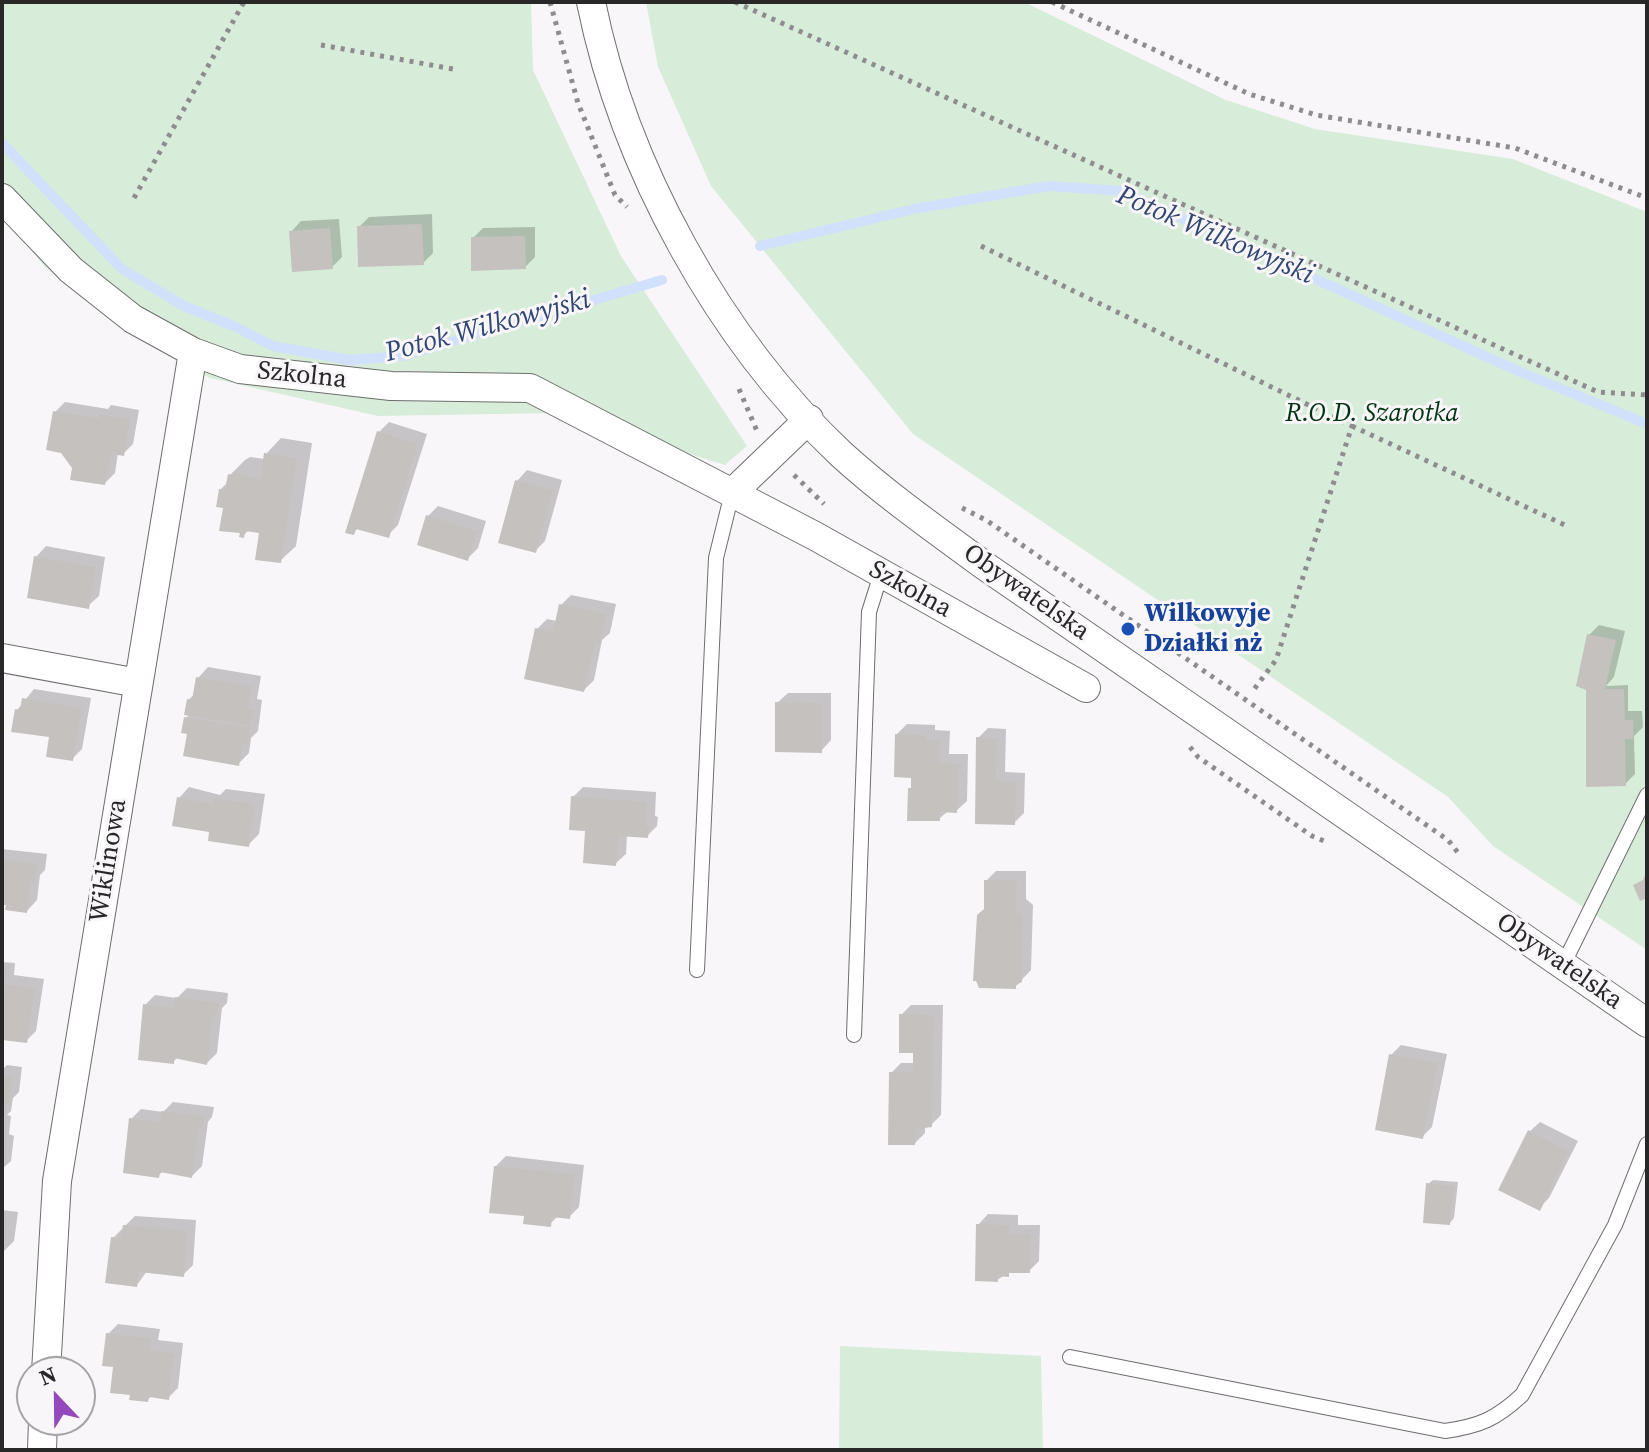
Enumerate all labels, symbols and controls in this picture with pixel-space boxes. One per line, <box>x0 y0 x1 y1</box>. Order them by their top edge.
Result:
water label: Potok Wilkowyjski <box>1111 179 1319 293</box>
water label: Potok Wilkowyjski <box>382 283 594 371</box>
street label: Szkolna <box>256 356 348 396</box>
park label: R.O.D. Szarotka <box>1285 398 1459 430</box>
street label: Obywatelska <box>957 538 1095 648</box>
street label: Szkolna <box>863 555 957 625</box>
place label: Wilkowyje Działki nż <box>1144 598 1271 660</box>
marker: Wilkowyje Działki nż <box>1119 620 1137 638</box>
street label: Wiklinowa <box>84 797 134 925</box>
street label: Obywatelska <box>1490 907 1628 1017</box>
north arrow <box>16 1356 96 1436</box>
text: N <box>35 1359 61 1393</box>

